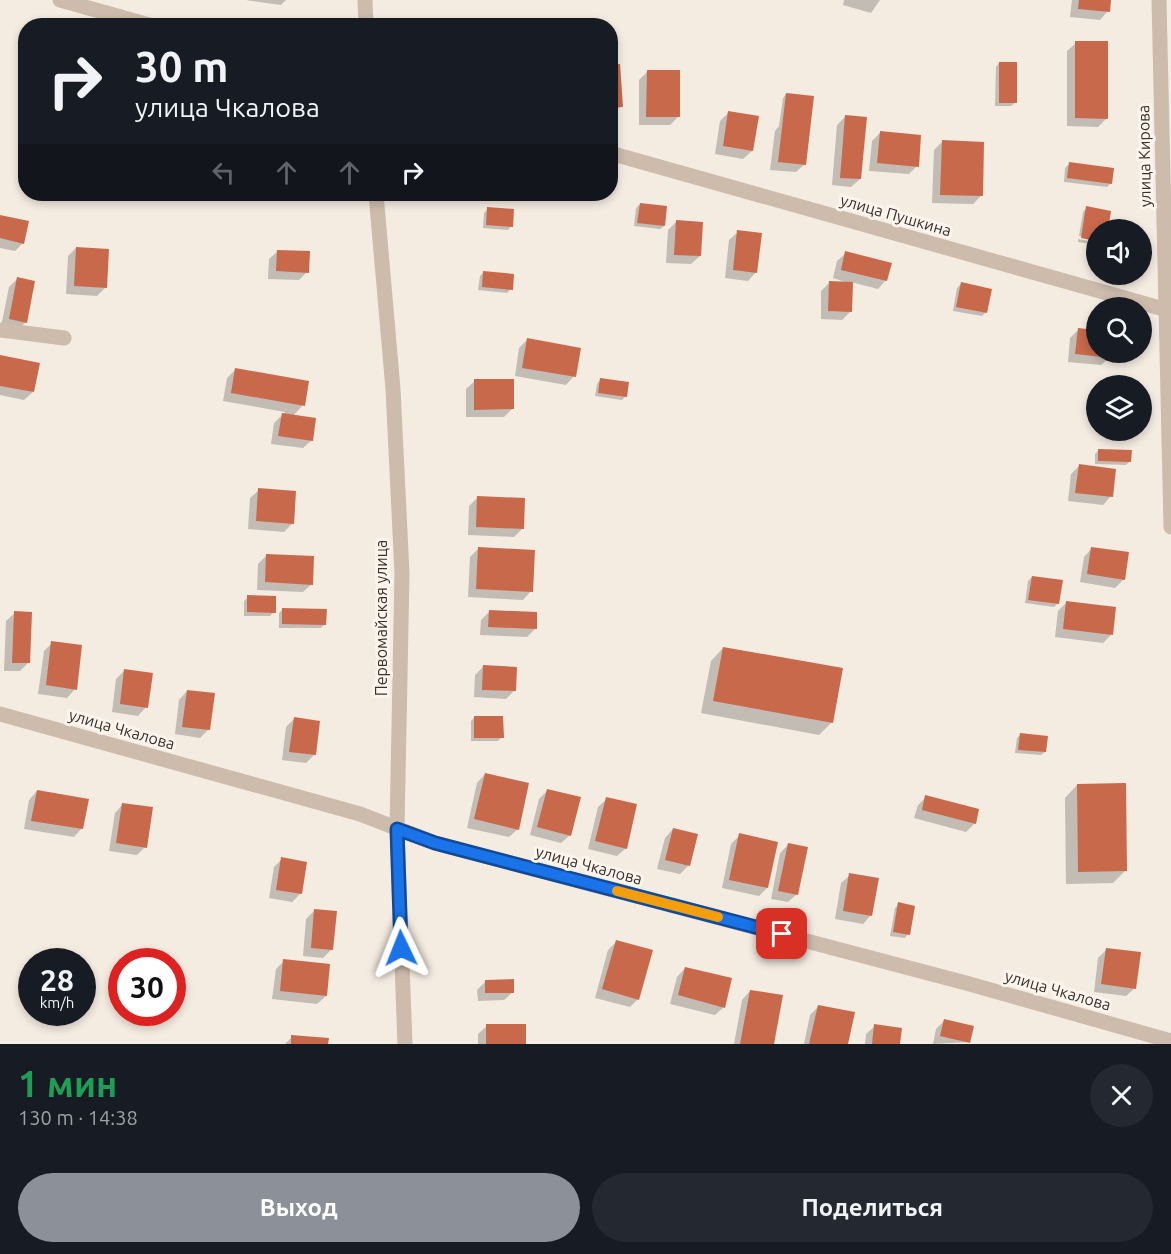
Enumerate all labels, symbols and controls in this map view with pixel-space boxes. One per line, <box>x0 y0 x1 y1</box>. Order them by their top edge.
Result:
icon: right <box>36 42 114 120</box>
text: 30 m <box>135 43 229 90</box>
text: улица Чкалова <box>135 92 320 122</box>
street label: улица Кирова <box>1134 105 1154 207</box>
icon: left <box>207 156 240 189</box>
icon: ahead <box>270 156 303 189</box>
icon: ahead <box>333 156 366 189</box>
icon: right <box>396 156 429 189</box>
street label: улица Пушкина <box>839 191 953 239</box>
map controls <box>1086 219 1152 441</box>
button: sound <box>1086 219 1152 285</box>
button: search <box>1086 297 1152 363</box>
button: layers <box>1086 375 1152 441</box>
street label: Первомайская улица <box>372 540 390 696</box>
street label: улица Чкалова <box>67 705 177 753</box>
street label: улица Чкалова <box>534 842 644 888</box>
pin <box>756 908 807 959</box>
position arrow <box>369 916 433 980</box>
icon: arrive <box>765 917 798 950</box>
speed limit sign: 30 <box>108 948 186 1026</box>
text: 28 <box>40 963 74 997</box>
street label: улица Чкалова <box>1003 966 1113 1014</box>
text: km/h <box>40 994 74 1011</box>
text: 1 мин <box>18 1063 117 1104</box>
button: close <box>1090 1064 1153 1127</box>
text: 130 m · 14:38 <box>18 1106 138 1129</box>
button: Выход <box>18 1173 580 1242</box>
button: Поделиться <box>592 1173 1153 1242</box>

